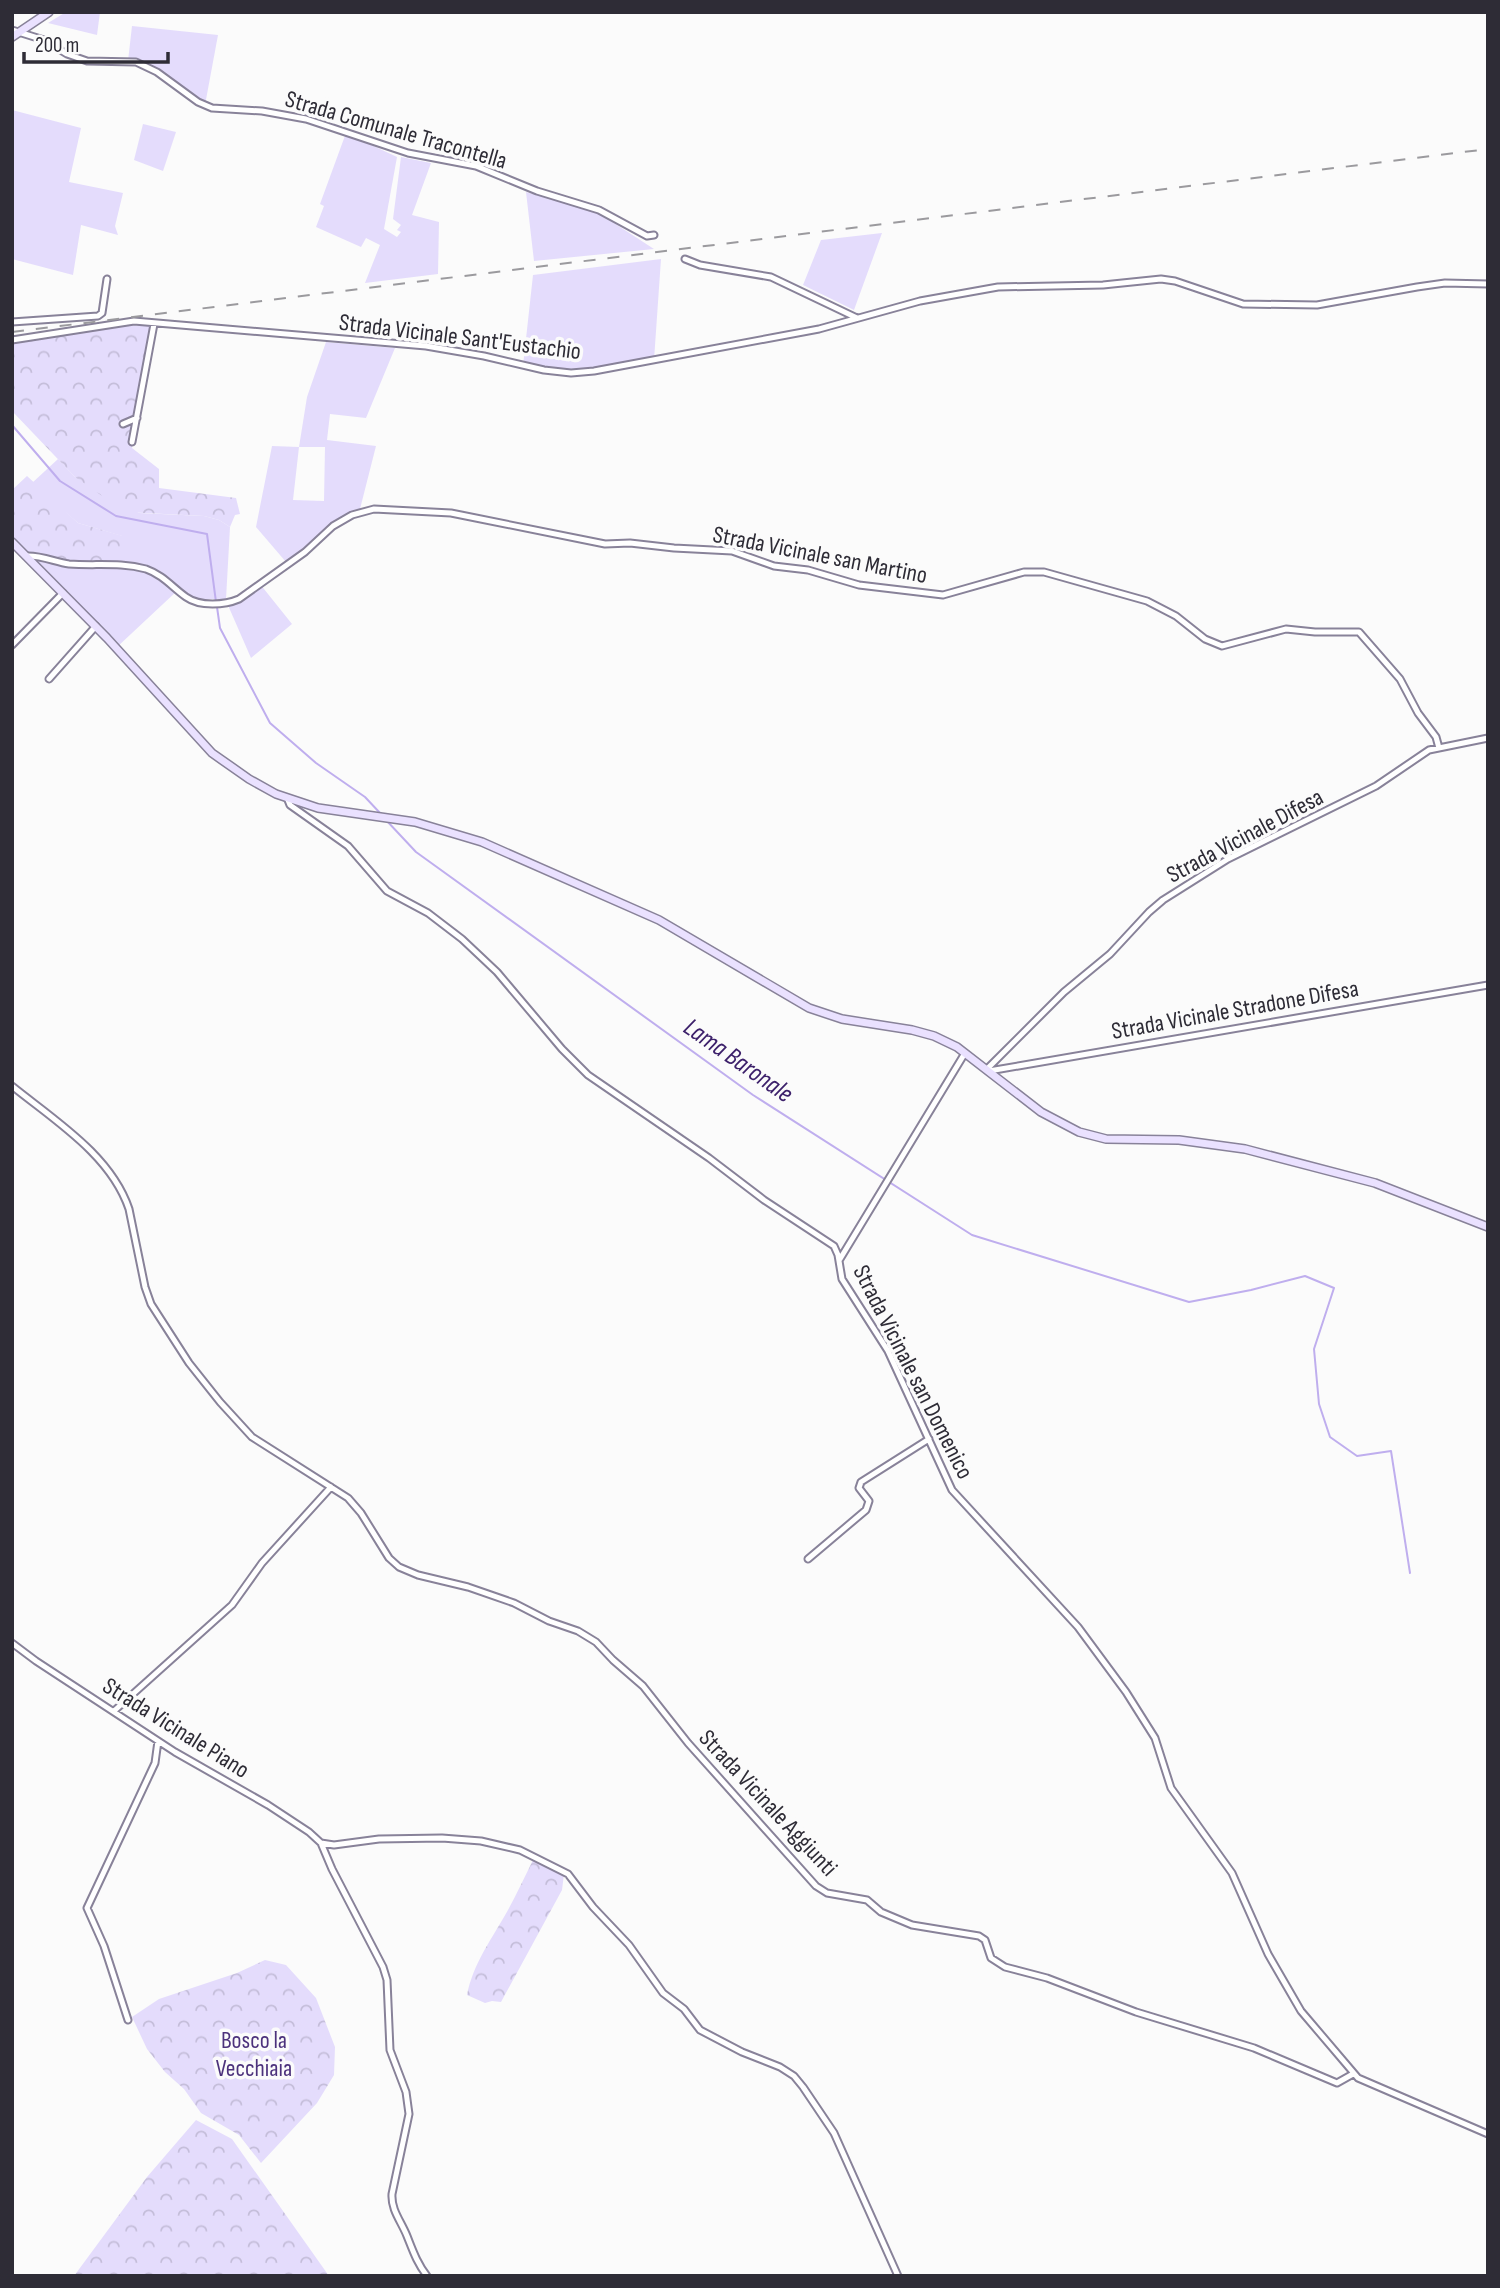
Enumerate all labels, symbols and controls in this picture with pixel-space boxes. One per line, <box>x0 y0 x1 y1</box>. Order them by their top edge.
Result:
scale bar <box>24 21 168 65</box>
text: 200 m <box>35 33 79 58</box>
street label: Strada Comunale Tracontella <box>282 84 510 176</box>
street label: Strada Vicinale Sant'Eustachio <box>337 308 583 366</box>
street label: Strada Vicinale san Martino <box>710 520 930 590</box>
street label: Strada Vicinale Difesa <box>1162 783 1328 889</box>
street label: Strada Vicinale Stradone Difesa <box>1109 974 1361 1046</box>
water label: Lama Baronale <box>677 1012 799 1110</box>
street label: Strada Vicinale san Domenico <box>846 1260 980 1484</box>
street label: Strada Vicinale Piano <box>97 1671 255 1785</box>
street label: Strada Vicinale Aggiunti <box>693 1724 843 1882</box>
park label: Bosco la Vecchiaia <box>216 2026 292 2083</box>

